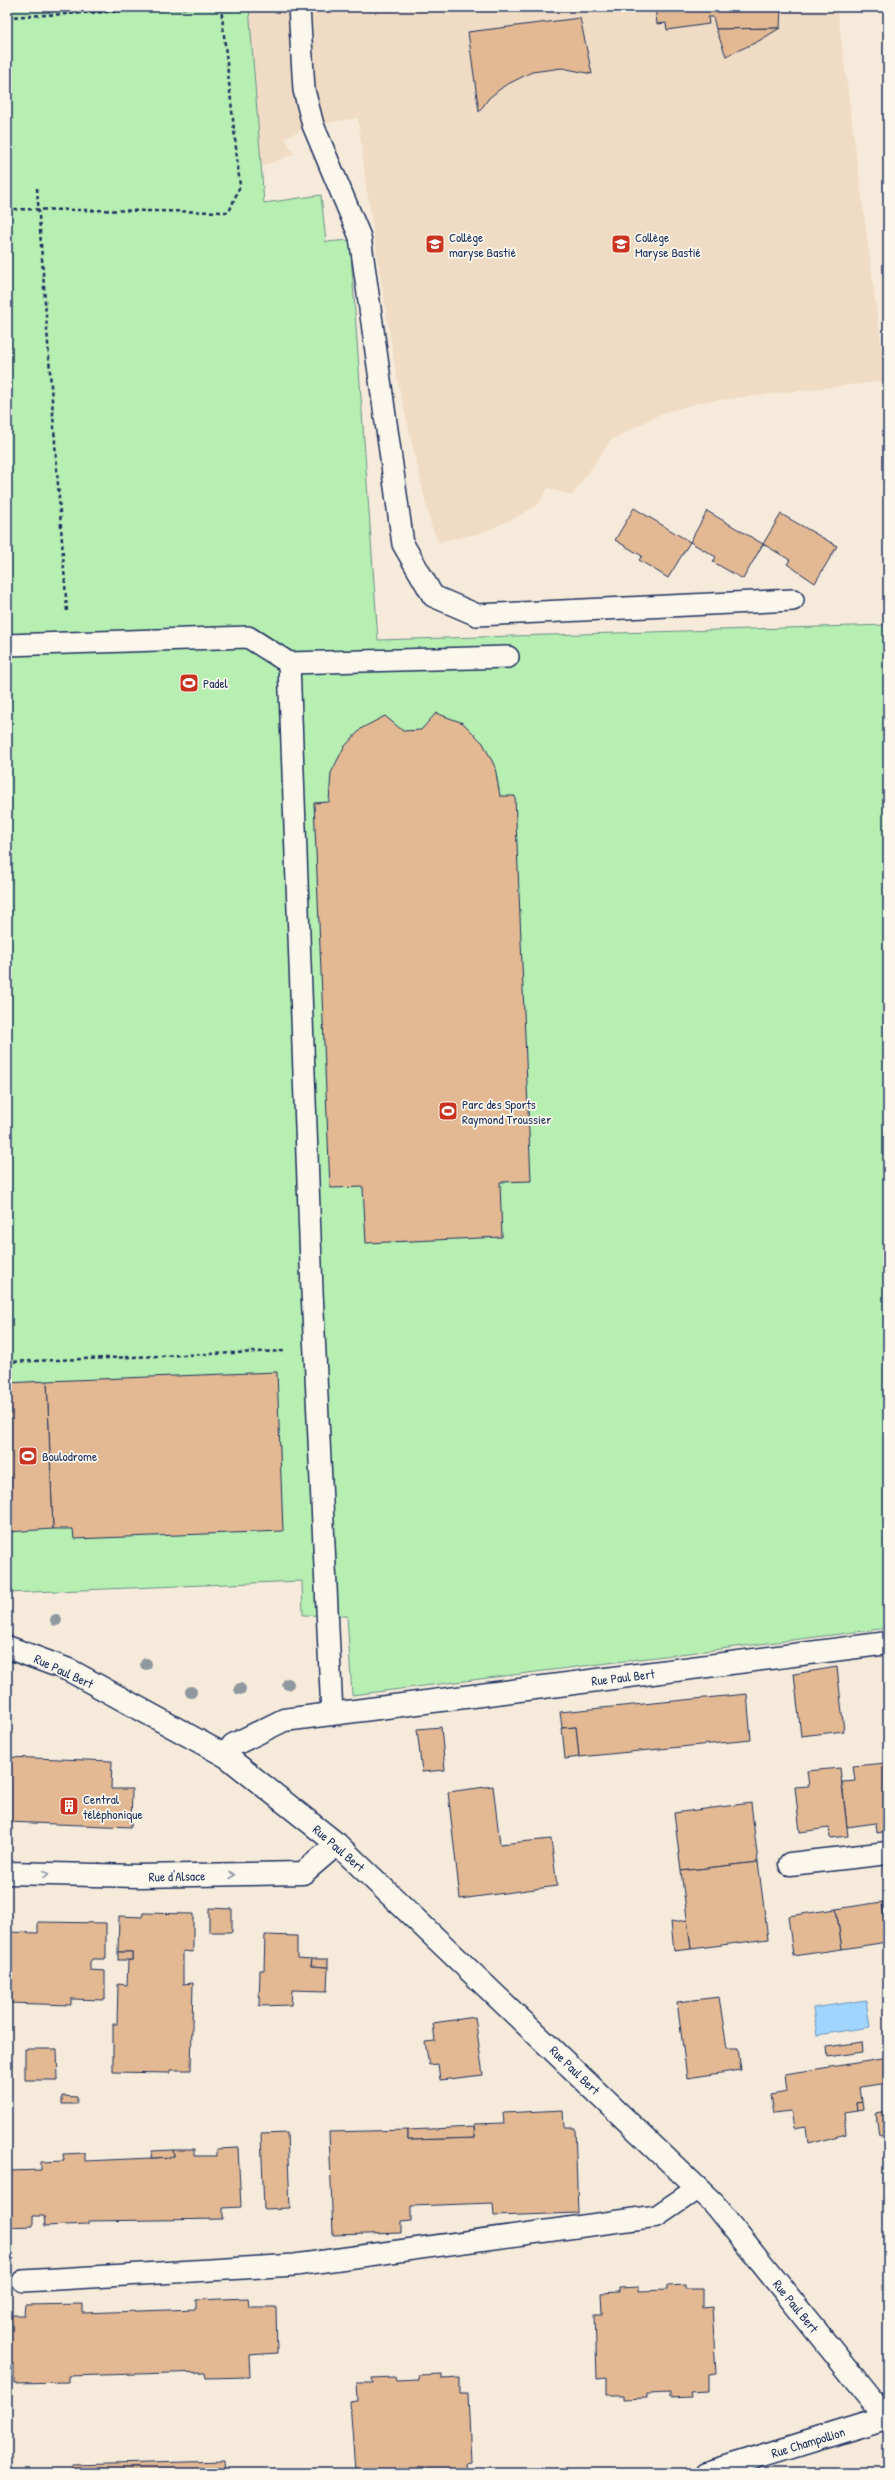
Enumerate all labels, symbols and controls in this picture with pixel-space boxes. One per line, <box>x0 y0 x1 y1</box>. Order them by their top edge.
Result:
place label: Collège maryse Bastié <box>449 228 516 261</box>
place label: Collège Maryse Bastié <box>635 228 701 261</box>
school or university icon: Collège maryse Bastié <box>424 233 446 255</box>
school or university icon: Collège Maryse Bastié <box>610 233 632 255</box>
sports icon: Padel <box>178 672 200 694</box>
place label: Padel <box>203 674 229 692</box>
place label: Parc des Sports Raymond Troussier <box>462 1095 551 1128</box>
sports icon: Parc des Sports Raymond Troussier <box>437 1100 459 1122</box>
sports icon: Boulodrome <box>17 1445 39 1467</box>
place label: Boulodrome <box>42 1447 97 1465</box>
street label: Rue Paul Bert <box>31 1649 97 1693</box>
street label: Rue Paul Bert <box>590 1664 656 1690</box>
place label: Central téléphonique <box>83 1790 143 1823</box>
building icon: Central téléphonique <box>58 1795 80 1817</box>
street label: Rue Paul Bert <box>309 1820 369 1876</box>
street label: Rue d'Alsace <box>149 1867 205 1885</box>
one-way arrow <box>43 1870 49 1878</box>
one-way arrow <box>229 1871 235 1879</box>
street label: Rue Paul Bert <box>546 2041 604 2099</box>
street label: Rue Paul Bert <box>769 2276 823 2337</box>
street label: Rue Champollion <box>769 2422 847 2462</box>

